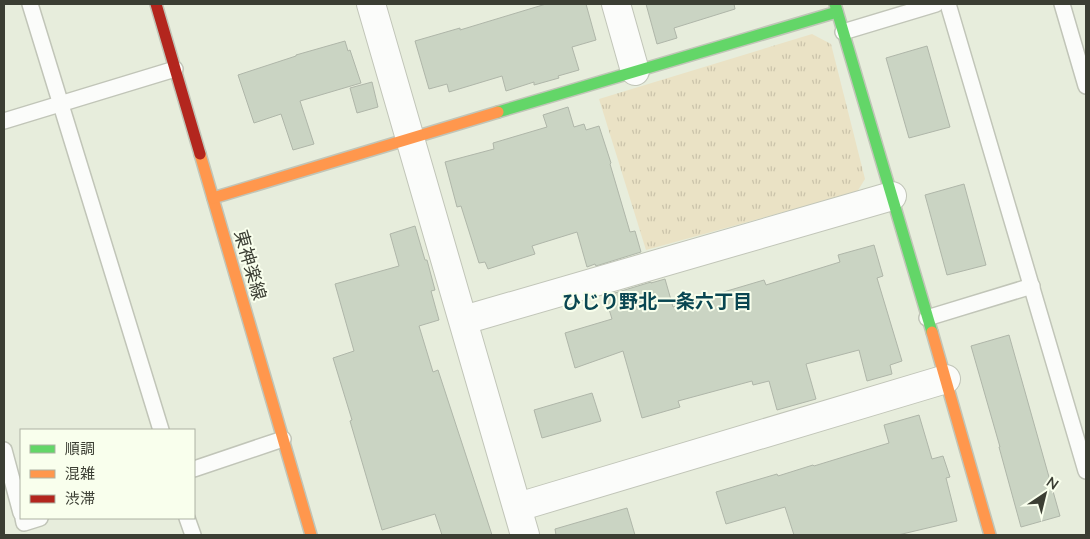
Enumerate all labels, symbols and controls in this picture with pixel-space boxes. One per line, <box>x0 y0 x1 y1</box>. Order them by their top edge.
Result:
street label: 東神楽線 <box>230 227 271 302</box>
district label: ひじり野北一条六丁目 <box>562 289 752 312</box>
legend <box>20 429 195 519</box>
text: 順調 <box>65 439 95 457</box>
text: 混雑 <box>65 464 95 482</box>
north arrow <box>1020 469 1070 519</box>
text: N <box>1043 473 1062 493</box>
text: 渋滞 <box>65 489 95 507</box>

